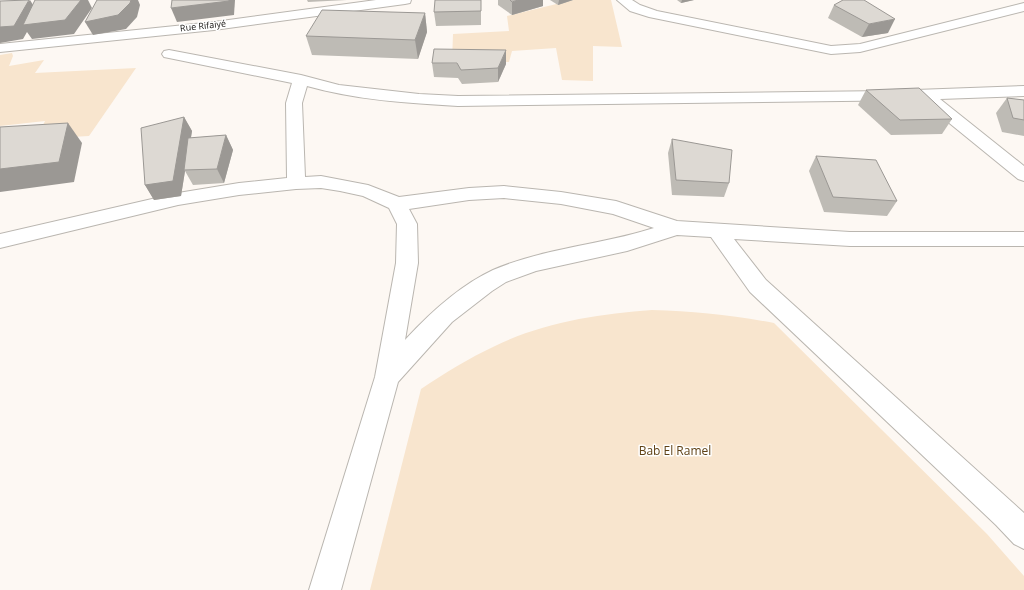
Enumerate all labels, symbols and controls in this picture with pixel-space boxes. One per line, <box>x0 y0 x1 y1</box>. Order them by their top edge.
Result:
street label: Rue Rifaiyé <box>179 17 227 34</box>
park label: Bab El Ramel <box>639 442 711 459</box>

